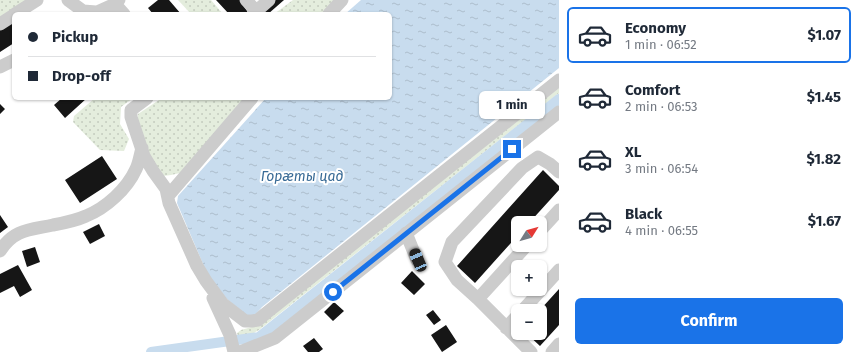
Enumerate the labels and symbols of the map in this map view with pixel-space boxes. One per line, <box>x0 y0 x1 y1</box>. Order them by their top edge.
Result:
callout: 1 min <box>479 91 545 119</box>
route end <box>503 140 521 158</box>
water label: Горӕты цад <box>261 168 343 185</box>
north arrow <box>511 216 547 252</box>
car <box>408 247 428 273</box>
route start <box>324 283 342 301</box>

